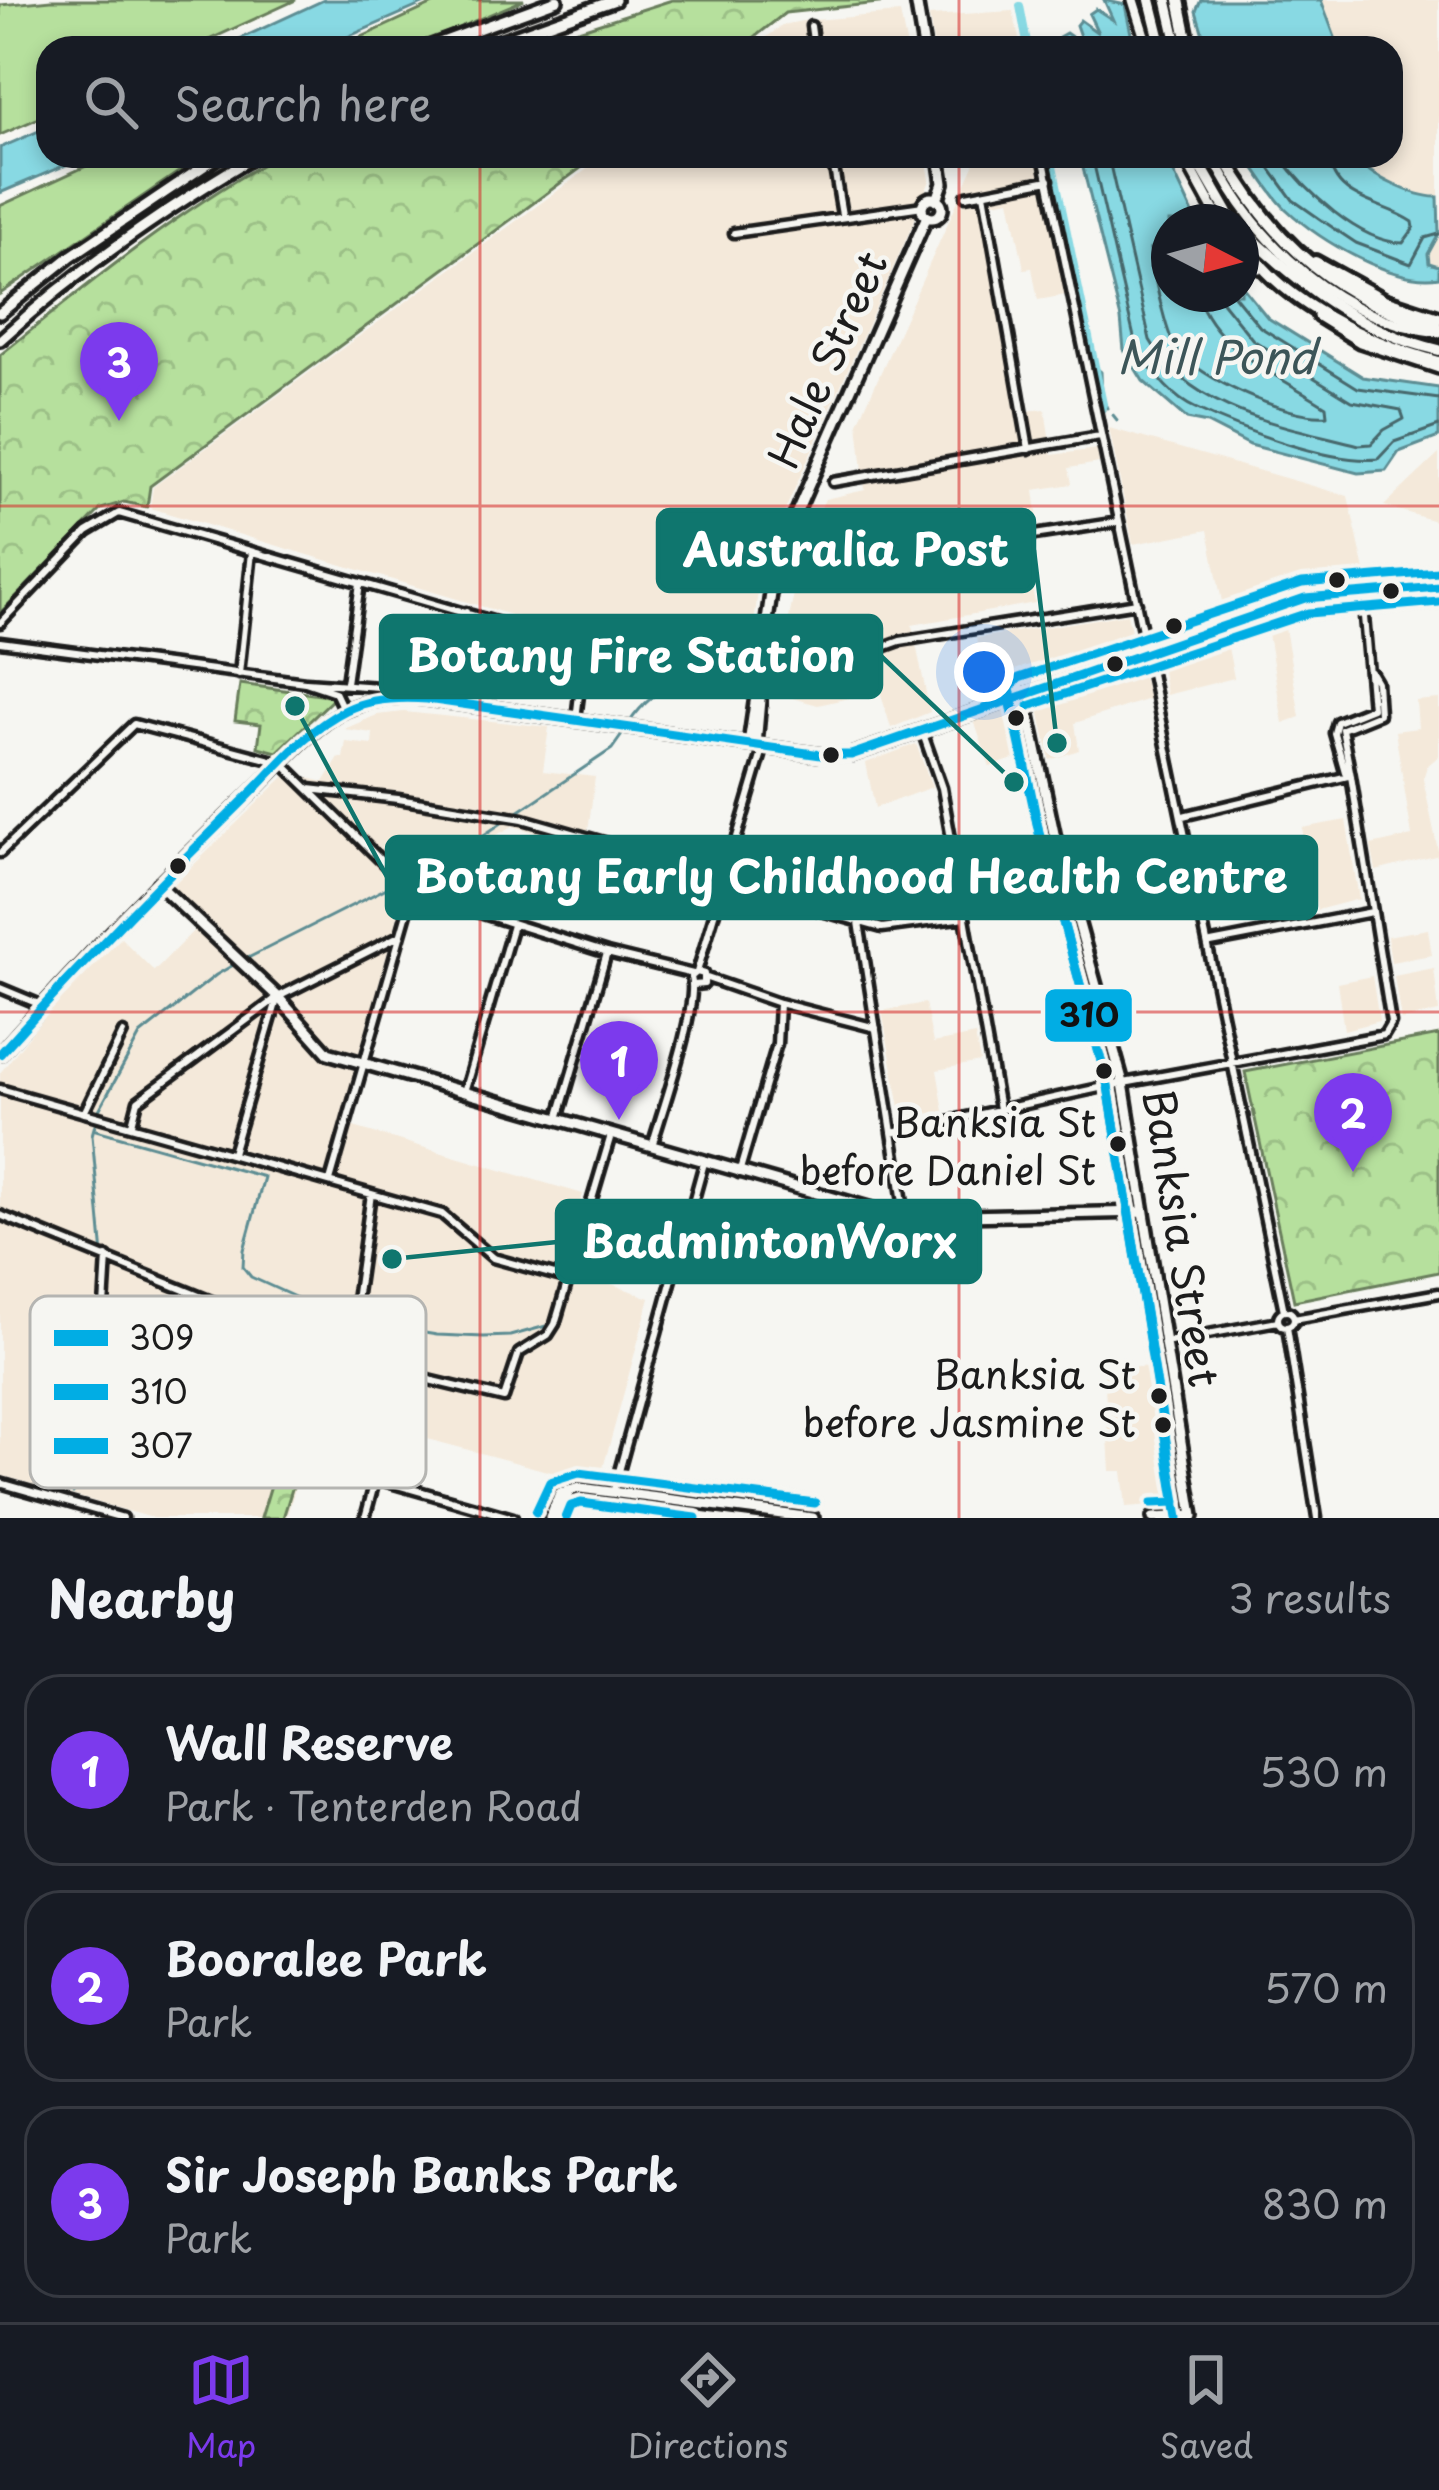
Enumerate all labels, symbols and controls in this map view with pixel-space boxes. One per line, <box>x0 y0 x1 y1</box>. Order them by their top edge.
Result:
search box <box>36 36 1403 168</box>
text: Search here <box>174 68 431 136</box>
icon: search <box>78 69 144 135</box>
north arrow <box>1151 204 1259 312</box>
street label: Hale Street <box>750 241 902 477</box>
water label: Mill Pond <box>1117 321 1321 389</box>
pin: 3 <box>80 322 158 421</box>
callout: Australia Post <box>658 510 1034 591</box>
text: Australia Post <box>682 513 1009 581</box>
unlabelled marker <box>1326 569 1348 591</box>
unlabelled marker <box>1380 580 1402 602</box>
unlabelled marker <box>1163 615 1185 637</box>
callout: Botany Fire Station <box>381 616 881 697</box>
text: Botany Fire Station <box>406 619 856 687</box>
your location <box>954 642 1014 702</box>
unlabelled marker <box>1104 653 1126 675</box>
unlabelled marker <box>1005 707 1027 729</box>
unlabelled marker <box>820 744 842 766</box>
callout: Botany Early Childhood Health Centre <box>387 837 1316 918</box>
text: Botany Early Childhood Health Centre <box>414 840 1288 908</box>
unlabelled marker <box>167 855 189 877</box>
line badge: 310 <box>1043 987 1134 1044</box>
text: 310 <box>1059 988 1119 1038</box>
pin: 1 <box>580 1021 658 1120</box>
unlabelled marker <box>1093 1060 1115 1082</box>
pin: 2 <box>1314 1073 1392 1172</box>
street label: Banksia Street <box>1129 1084 1238 1391</box>
place label: Banksia St before Daniel St <box>800 1091 1096 1198</box>
marker: Banksia St before Daniel St <box>1107 1133 1129 1155</box>
callout: BadmintonWorx <box>557 1201 980 1282</box>
text: BadmintonWorx <box>581 1205 957 1273</box>
legend <box>30 1296 426 1488</box>
text: 309 <box>129 1311 194 1361</box>
place label: Banksia St before Jasmine St <box>803 1343 1136 1450</box>
text: 310 <box>129 1365 188 1415</box>
marker: Banksia St before Jasmine St <box>1148 1385 1170 1407</box>
unlabelled marker <box>1152 1414 1174 1436</box>
text: 307 <box>129 1419 193 1469</box>
text: Nearby <box>48 1558 235 1635</box>
text: 3 results <box>1228 1567 1391 1626</box>
text: Wall Reserve <box>165 1707 454 1775</box>
text: 1 <box>81 1741 99 1800</box>
text: 530 m <box>1259 1741 1388 1800</box>
text: Park · Tenterden Road <box>165 1775 582 1834</box>
text: Booralee Park <box>165 1923 487 1991</box>
text: 2 <box>76 1957 104 2016</box>
text: 570 m <box>1264 1957 1388 2016</box>
text: Park <box>165 1991 252 2050</box>
text: Sir Joseph Banks Park <box>165 2139 678 2207</box>
text: 3 <box>77 2173 103 2232</box>
text: 830 m <box>1262 2173 1388 2232</box>
text: Park <box>165 2207 252 2266</box>
tab: Map <box>186 2347 256 2469</box>
tab: Directions <box>628 2347 788 2469</box>
tab: Saved <box>1160 2347 1253 2469</box>

